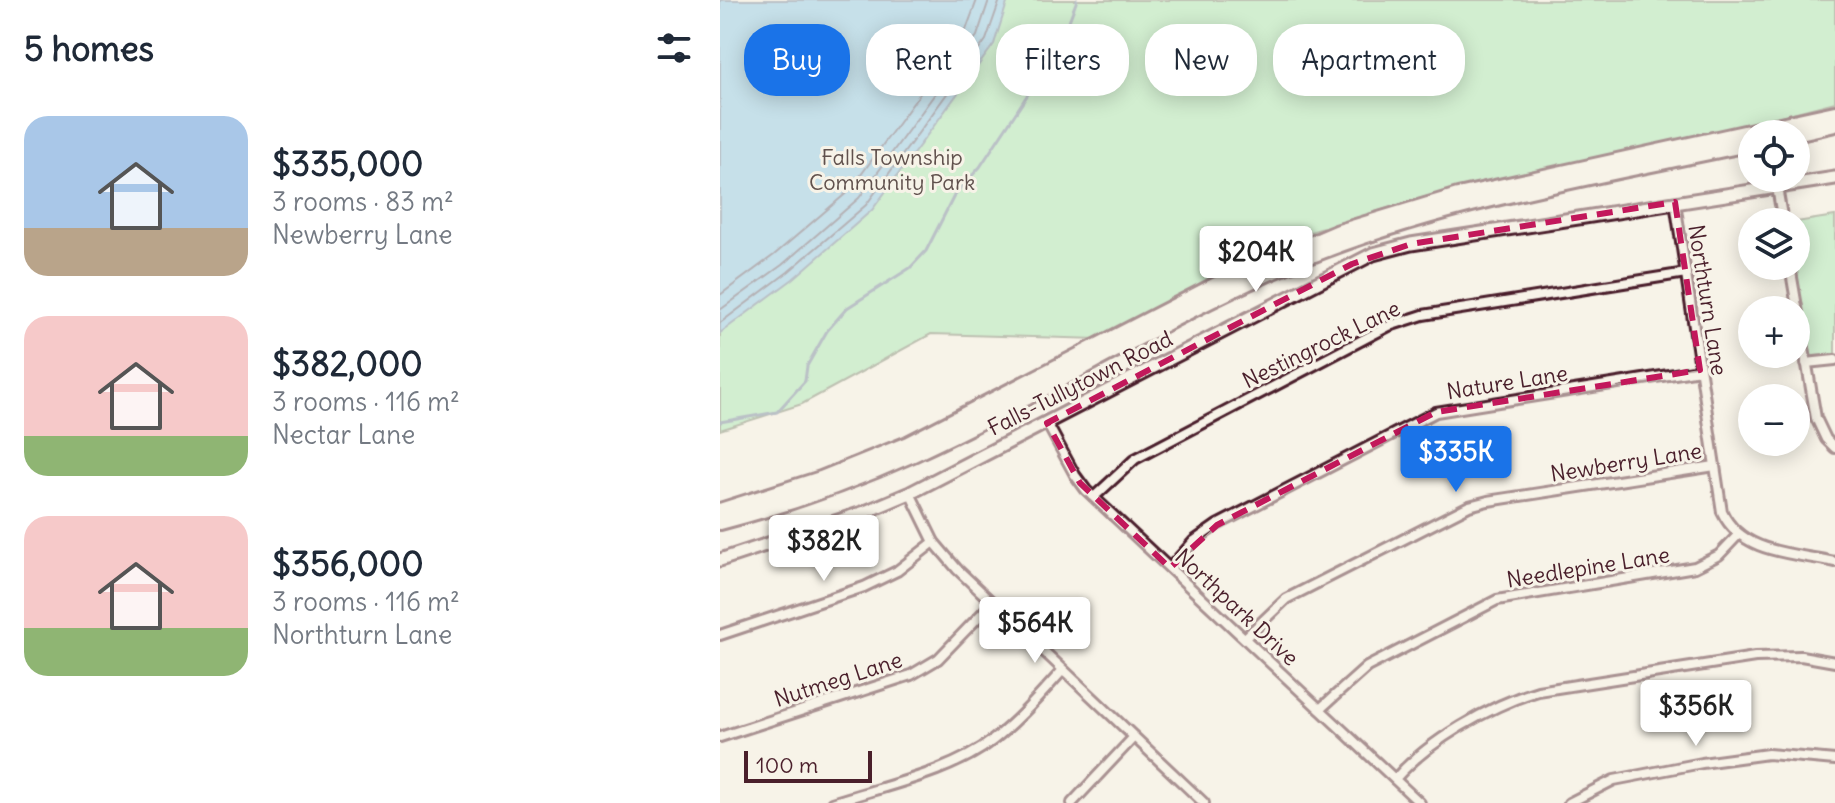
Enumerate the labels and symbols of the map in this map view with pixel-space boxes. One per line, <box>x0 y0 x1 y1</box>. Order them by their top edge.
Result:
park label: Falls Township Community Park <box>809 143 975 196</box>
street label: Northturn Lane <box>1682 223 1734 377</box>
pin: $204K <box>1200 226 1312 294</box>
street label: Nestingrock Lane <box>1238 294 1404 394</box>
street label: Falls-Tullytown Road <box>983 324 1177 442</box>
street label: Nature Lane <box>1444 359 1570 405</box>
pin: $335K <box>1400 426 1512 494</box>
street label: Newberry Lane <box>1548 436 1704 488</box>
pin: $382K <box>768 515 880 583</box>
street label: Needlepine Lane <box>1504 540 1672 594</box>
street label: Northpark Drive <box>1169 543 1305 671</box>
pin: $564K <box>979 597 1091 665</box>
street label: Nutmeg Lane <box>770 645 906 713</box>
pin: $356K <box>1640 680 1752 748</box>
scale bar <box>744 747 872 783</box>

